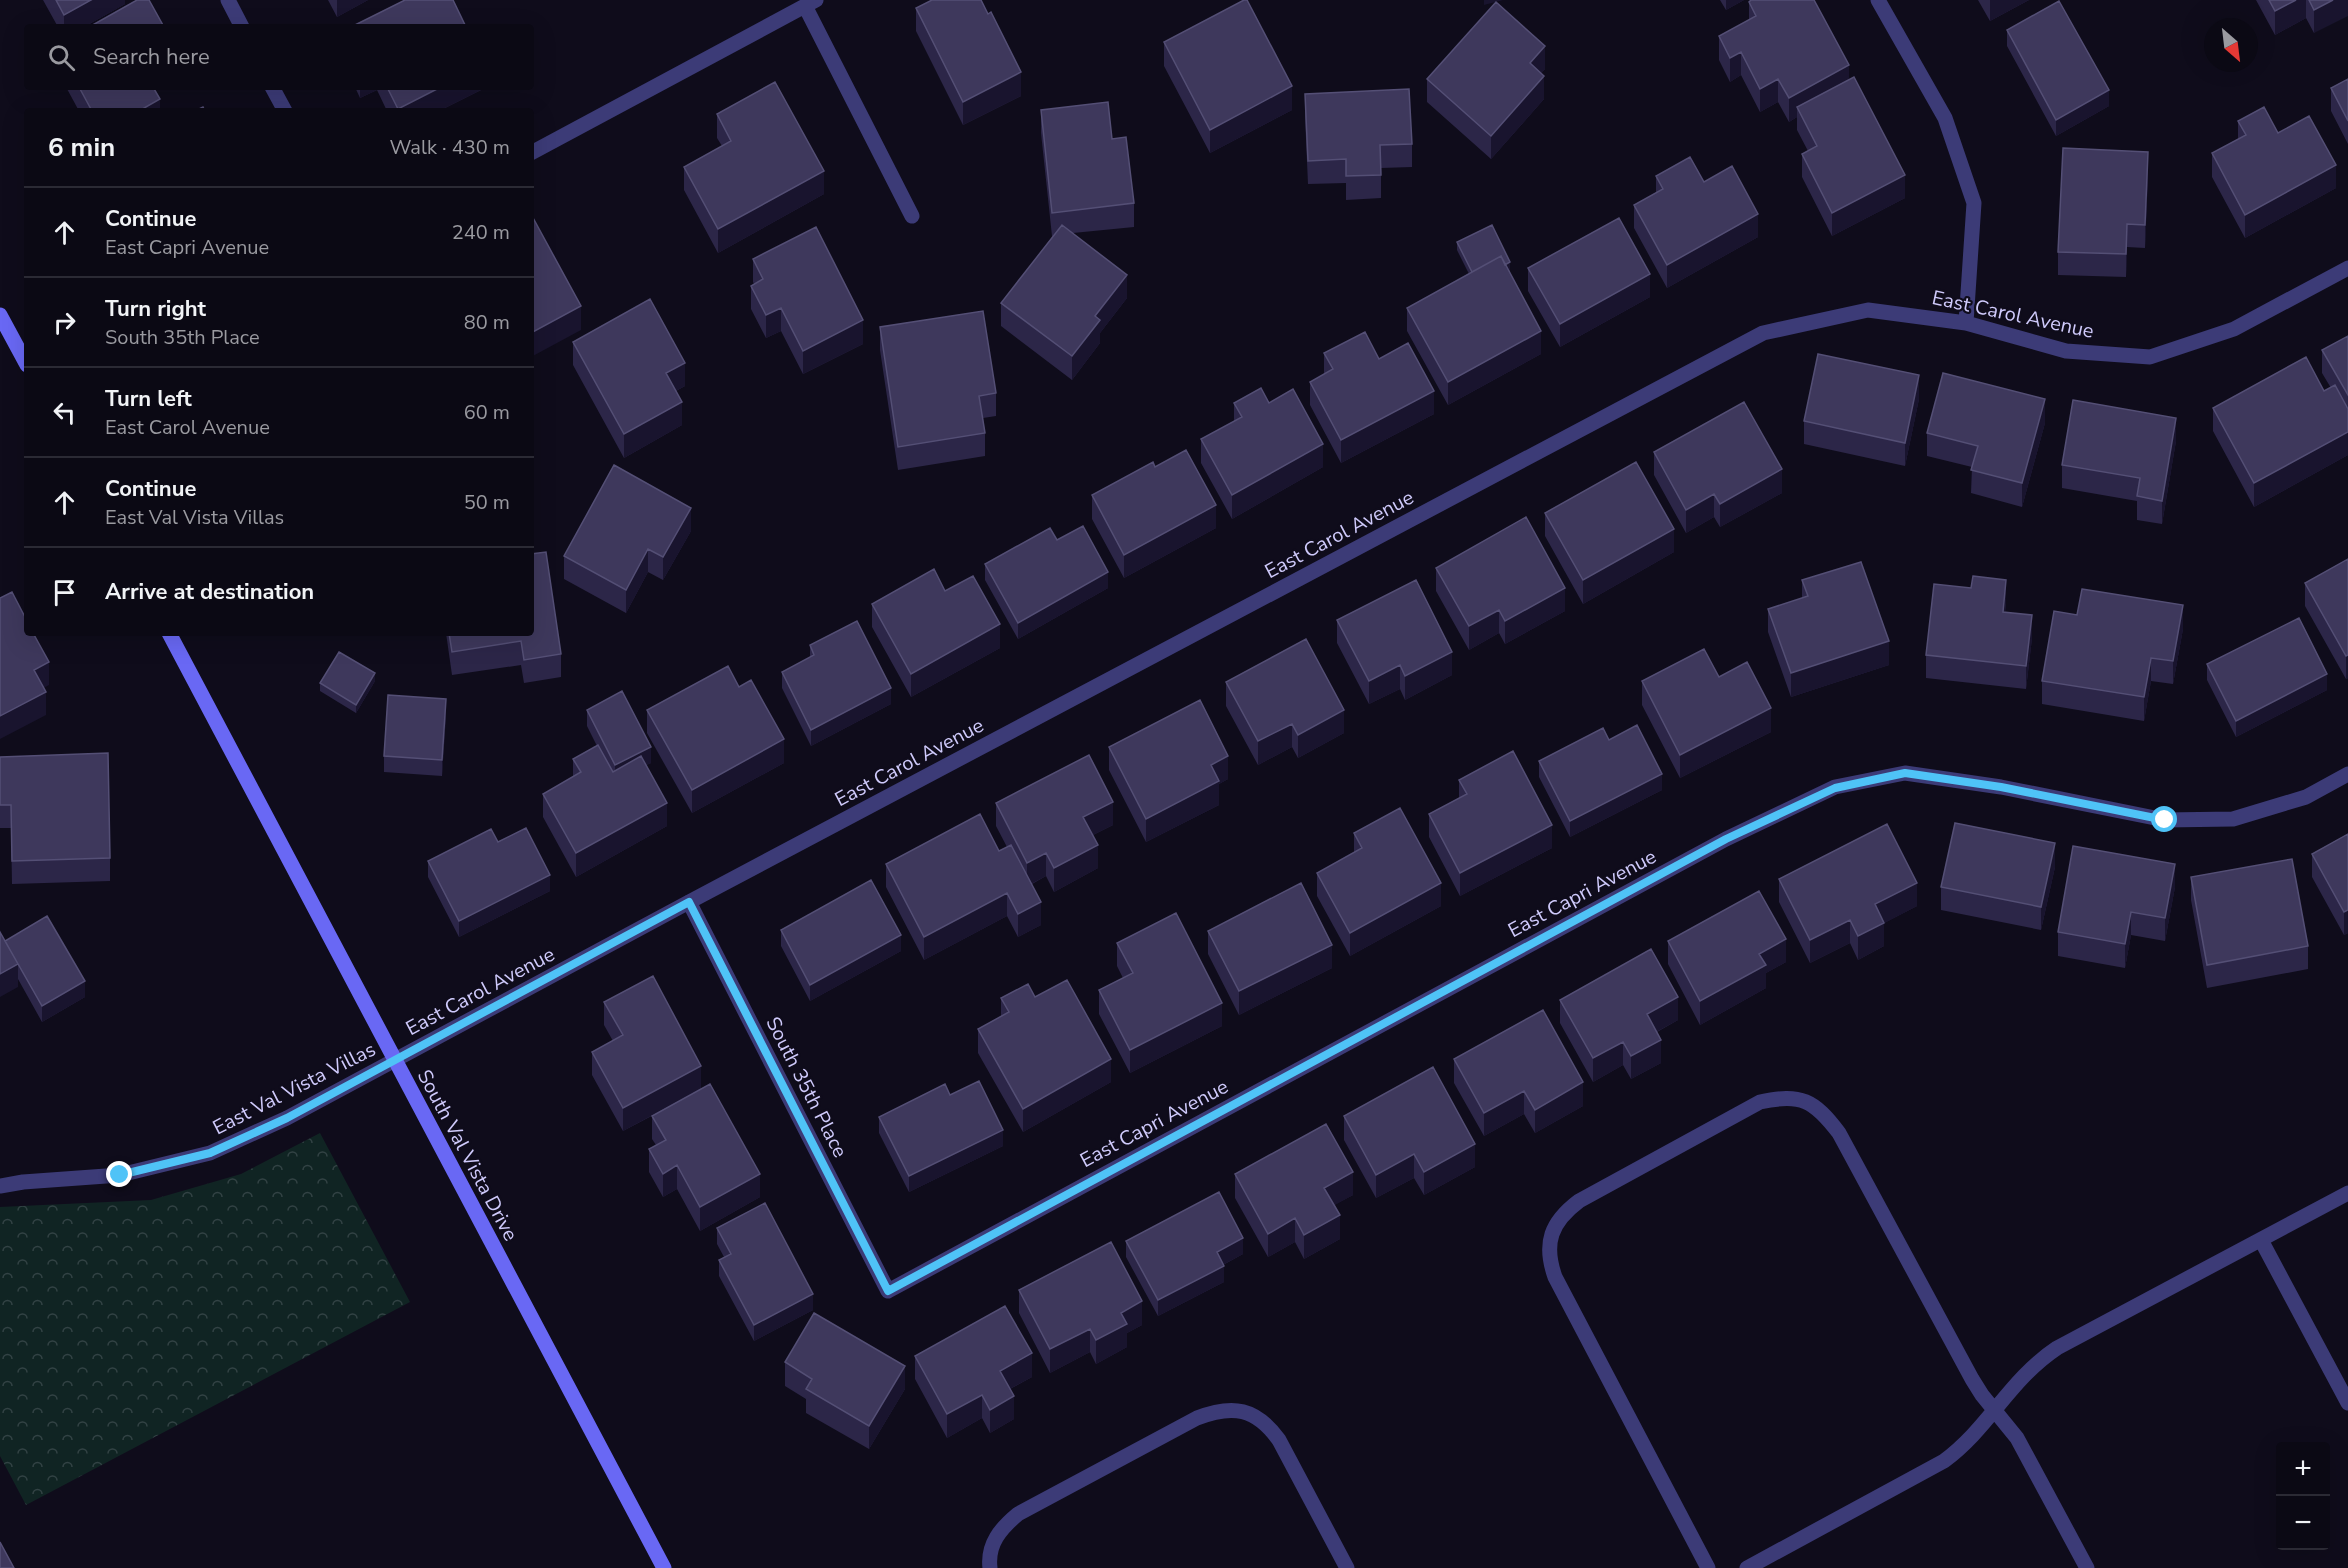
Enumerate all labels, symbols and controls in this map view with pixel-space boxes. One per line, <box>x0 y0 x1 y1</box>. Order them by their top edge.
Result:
north arrow <box>2204 18 2258 72</box>
search box <box>24 24 534 90</box>
icon: search <box>45 41 78 74</box>
text: Search here <box>93 42 210 72</box>
text: 6 min <box>48 130 115 165</box>
text: Walk · 430 m <box>390 134 510 161</box>
text: Continue <box>105 204 196 234</box>
icon: ahead <box>48 216 81 249</box>
text: 240 m <box>452 219 510 246</box>
text: East Capri Avenue <box>105 234 269 261</box>
street label: East Carol Avenue <box>1929 284 2096 345</box>
text: Turn right <box>105 294 206 324</box>
icon: right <box>48 306 81 339</box>
text: 80 m <box>464 309 510 336</box>
text: South 35th Place <box>105 324 260 351</box>
text: Turn left <box>105 384 192 414</box>
icon: left <box>48 396 81 429</box>
text: 60 m <box>464 399 510 426</box>
text: East Carol Avenue <box>105 414 270 441</box>
text: Continue <box>105 474 196 504</box>
street label: East Carol Avenue <box>1260 484 1418 585</box>
icon: ahead <box>48 486 81 519</box>
text: 50 m <box>464 489 510 516</box>
text: East Val Vista Villas <box>105 504 284 531</box>
icon: arrive <box>48 576 81 609</box>
text: Arrive at destination <box>105 577 314 607</box>
street label: East Carol Avenue <box>830 712 988 813</box>
route start <box>2151 806 2177 832</box>
street label: East Capri Avenue <box>1503 843 1661 944</box>
street label: East Carol Avenue <box>401 941 559 1042</box>
street label: South 35th Place <box>759 1012 854 1162</box>
street label: East Val Vista Villas <box>208 1036 380 1141</box>
street label: South Val Vista Drive <box>411 1065 524 1246</box>
street label: East Capri Avenue <box>1075 1073 1233 1174</box>
route end <box>106 1161 132 1187</box>
map controls <box>2276 1442 2330 1550</box>
button: + <box>2276 1442 2330 1496</box>
button: − <box>2276 1496 2330 1550</box>

